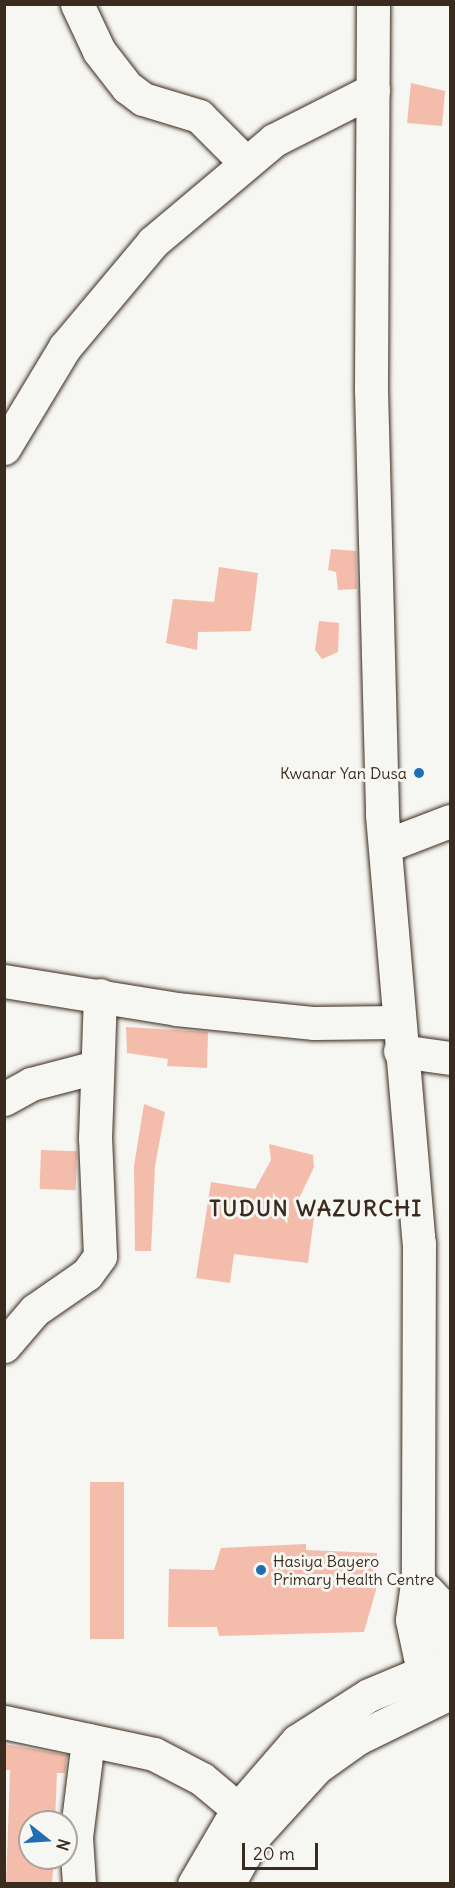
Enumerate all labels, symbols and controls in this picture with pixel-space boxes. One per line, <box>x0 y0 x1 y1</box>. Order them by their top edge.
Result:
place label: Kwanar Yan Dusa <box>280 763 407 783</box>
marker: Kwanar Yan Dusa <box>412 766 426 780</box>
district label: TUDUN WAZURCHI <box>209 1196 423 1222</box>
place label: Hasiya Bayero Primary Health Centre <box>273 1551 434 1589</box>
marker: Hasiya Bayero Primary Health Centre <box>254 1563 268 1577</box>
north arrow <box>18 1810 78 1870</box>
scale bar <box>245 1831 322 1869</box>
text: N <box>52 1836 74 1853</box>
text: 20 m <box>253 1842 295 1865</box>

